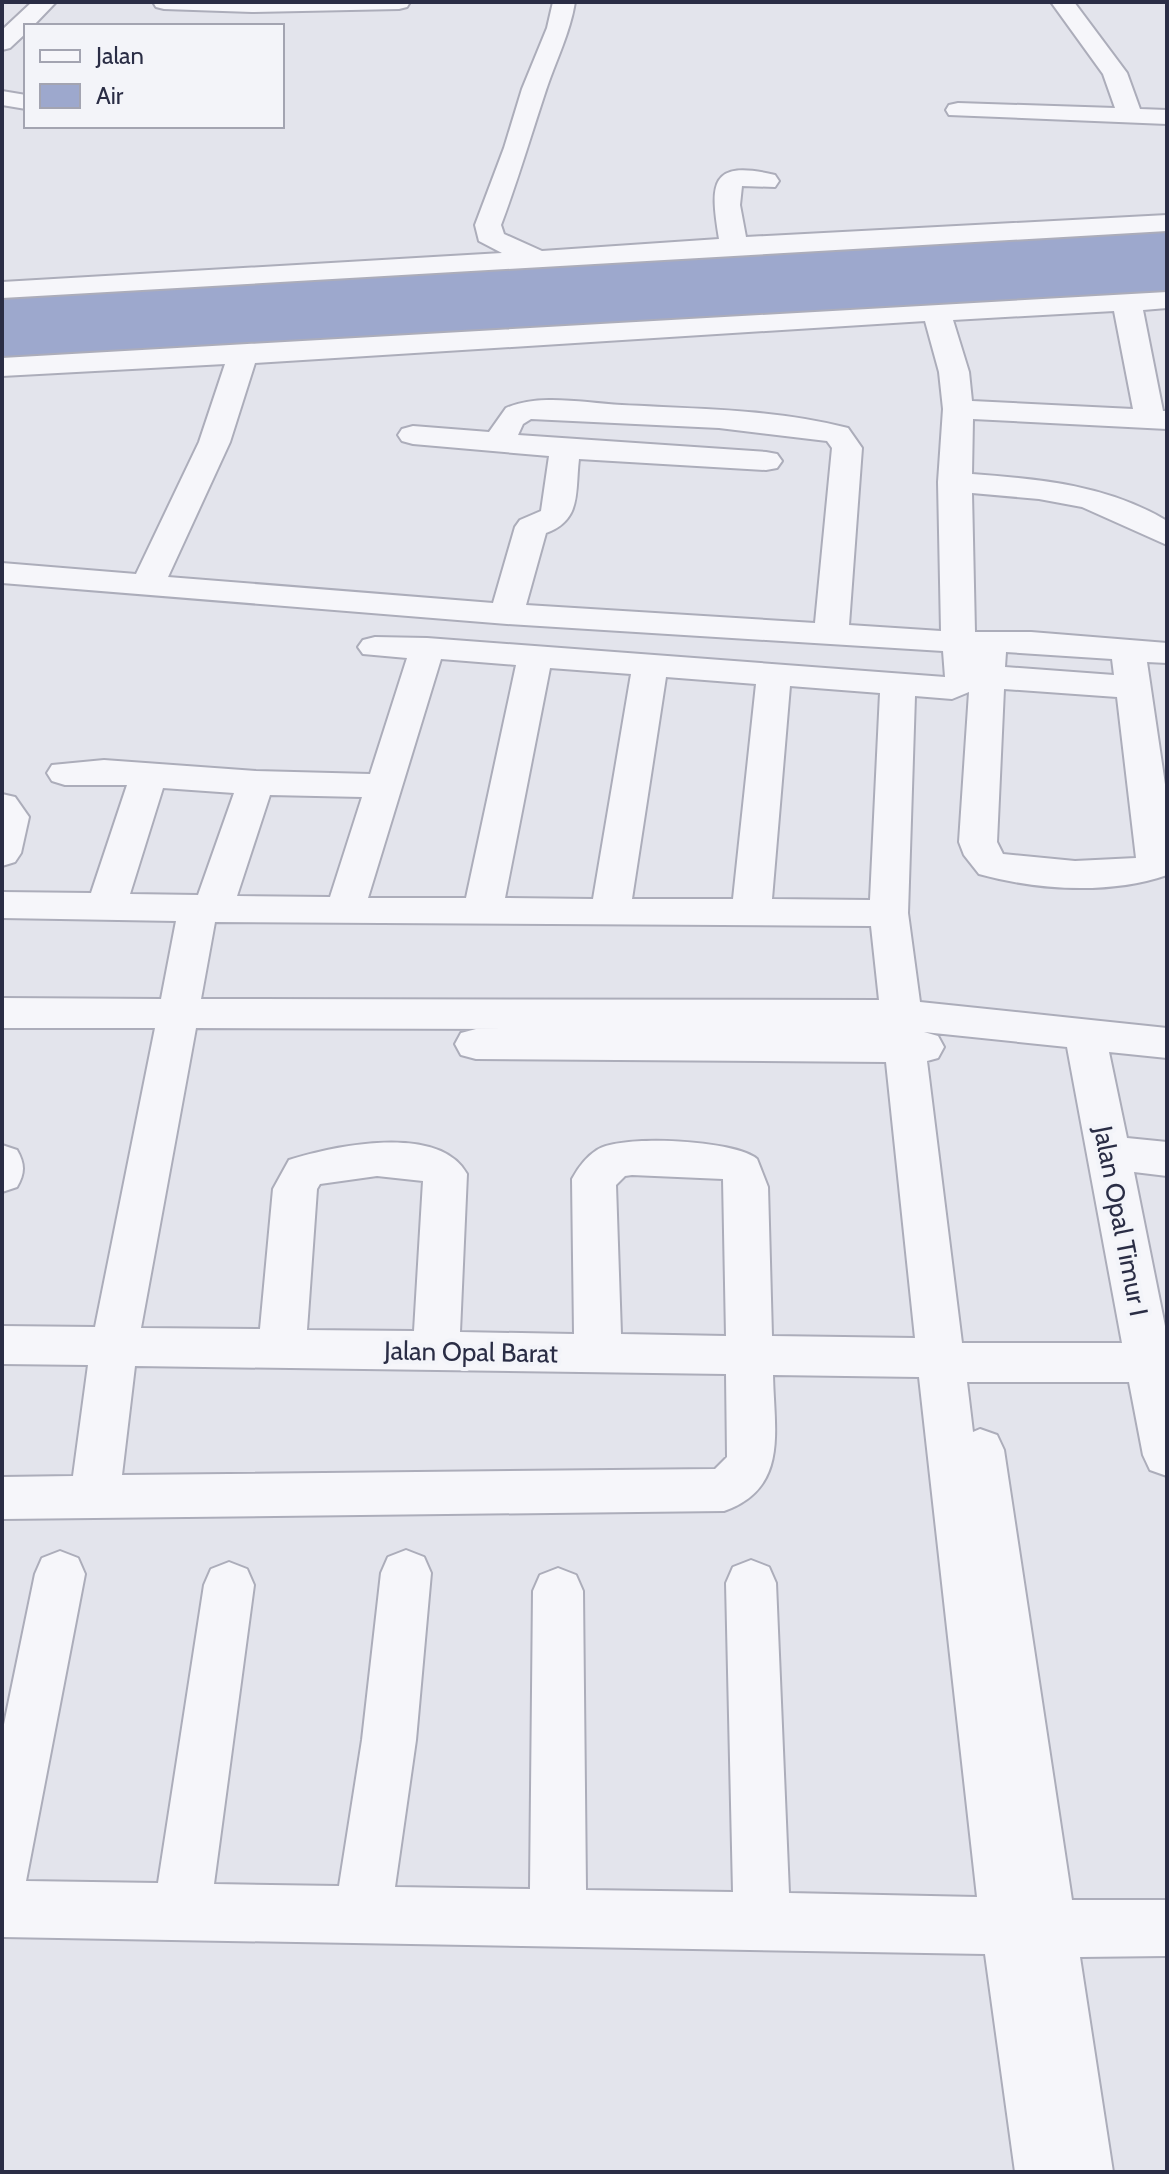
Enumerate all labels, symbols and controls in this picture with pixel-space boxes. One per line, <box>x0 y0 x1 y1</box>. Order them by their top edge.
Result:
legend <box>24 24 284 128</box>
text: Jalan <box>95 41 144 70</box>
text: Air <box>96 81 124 110</box>
street label: Jalan Opal Timur I <box>1087 1122 1155 1319</box>
street label: Jalan Opal Barat <box>383 1334 558 1370</box>

